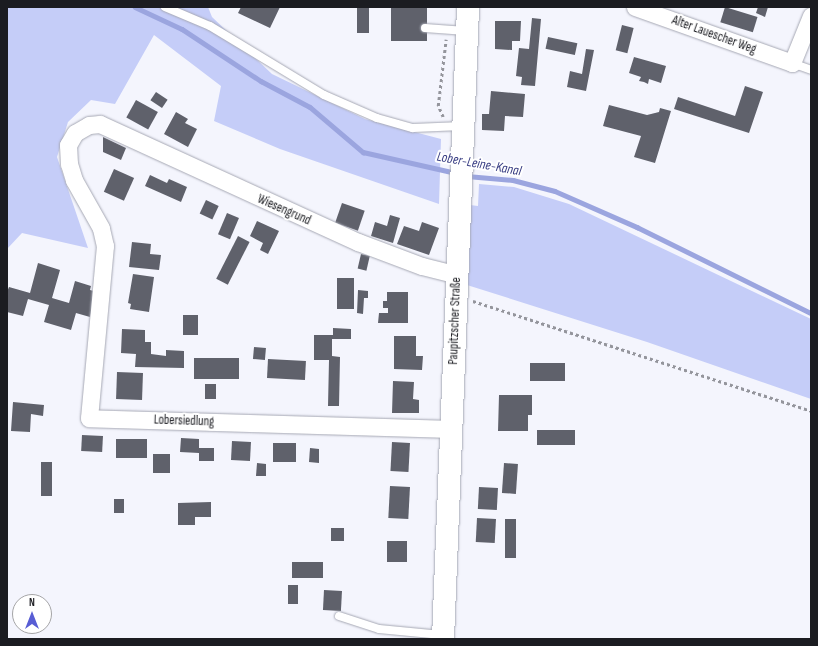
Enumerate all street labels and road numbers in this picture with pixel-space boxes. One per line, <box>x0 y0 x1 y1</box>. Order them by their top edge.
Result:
street label: Alter Lauescher Weg <box>670 13 758 57</box>
street label: Wiesengrund <box>255 191 313 229</box>
street label: Paupitzscher Straße <box>446 277 464 365</box>
street label: Lobersiedlung <box>153 412 215 430</box>

